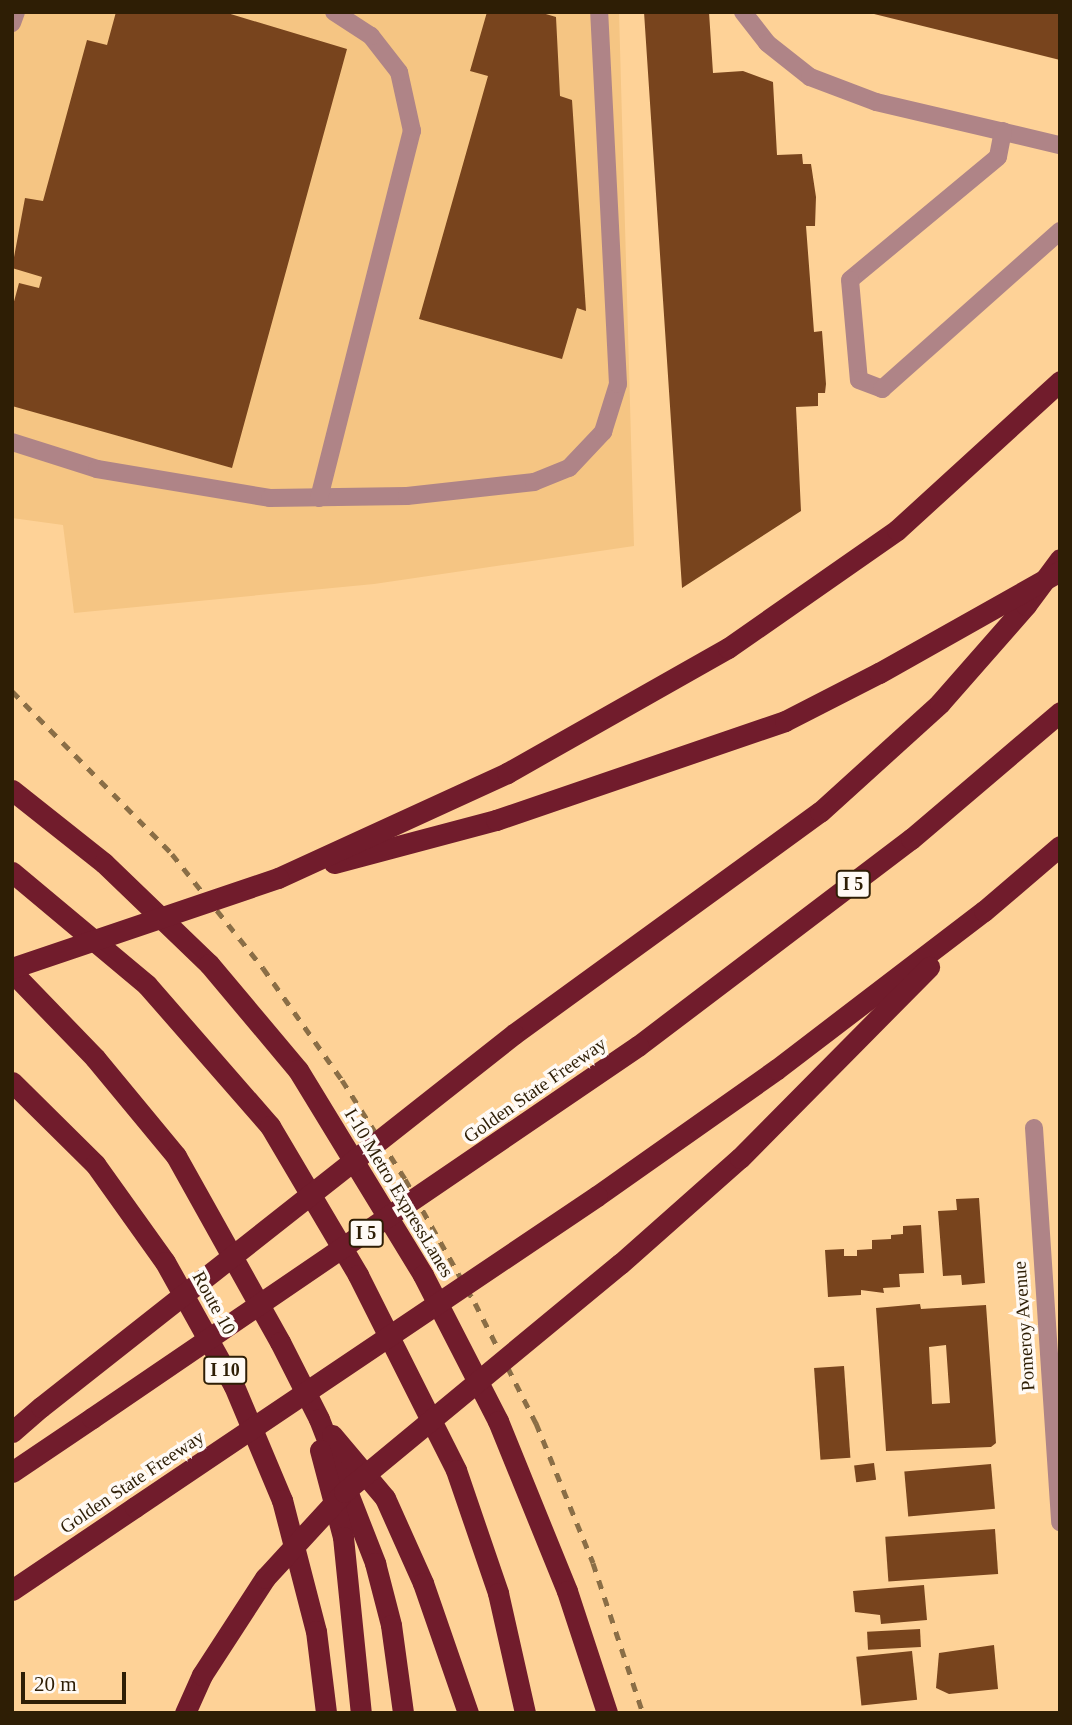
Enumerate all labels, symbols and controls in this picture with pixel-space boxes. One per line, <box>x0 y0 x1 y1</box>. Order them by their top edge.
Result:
road number: I 5 <box>836 870 870 898</box>
street label: Golden State Freeway <box>459 1032 611 1148</box>
street label: I-10 Metro ExpressLanes <box>339 1104 459 1282</box>
road number: I 5 <box>348 1218 384 1248</box>
street label: Pomeroy Avenue <box>1008 1260 1040 1392</box>
street label: Route 10 <box>187 1267 241 1339</box>
road number: I 10 <box>202 1356 248 1385</box>
street label: Golden State Freeway <box>56 1425 208 1539</box>
scale bar <box>24 1658 130 1702</box>
text: 20 m <box>34 1672 77 1696</box>

